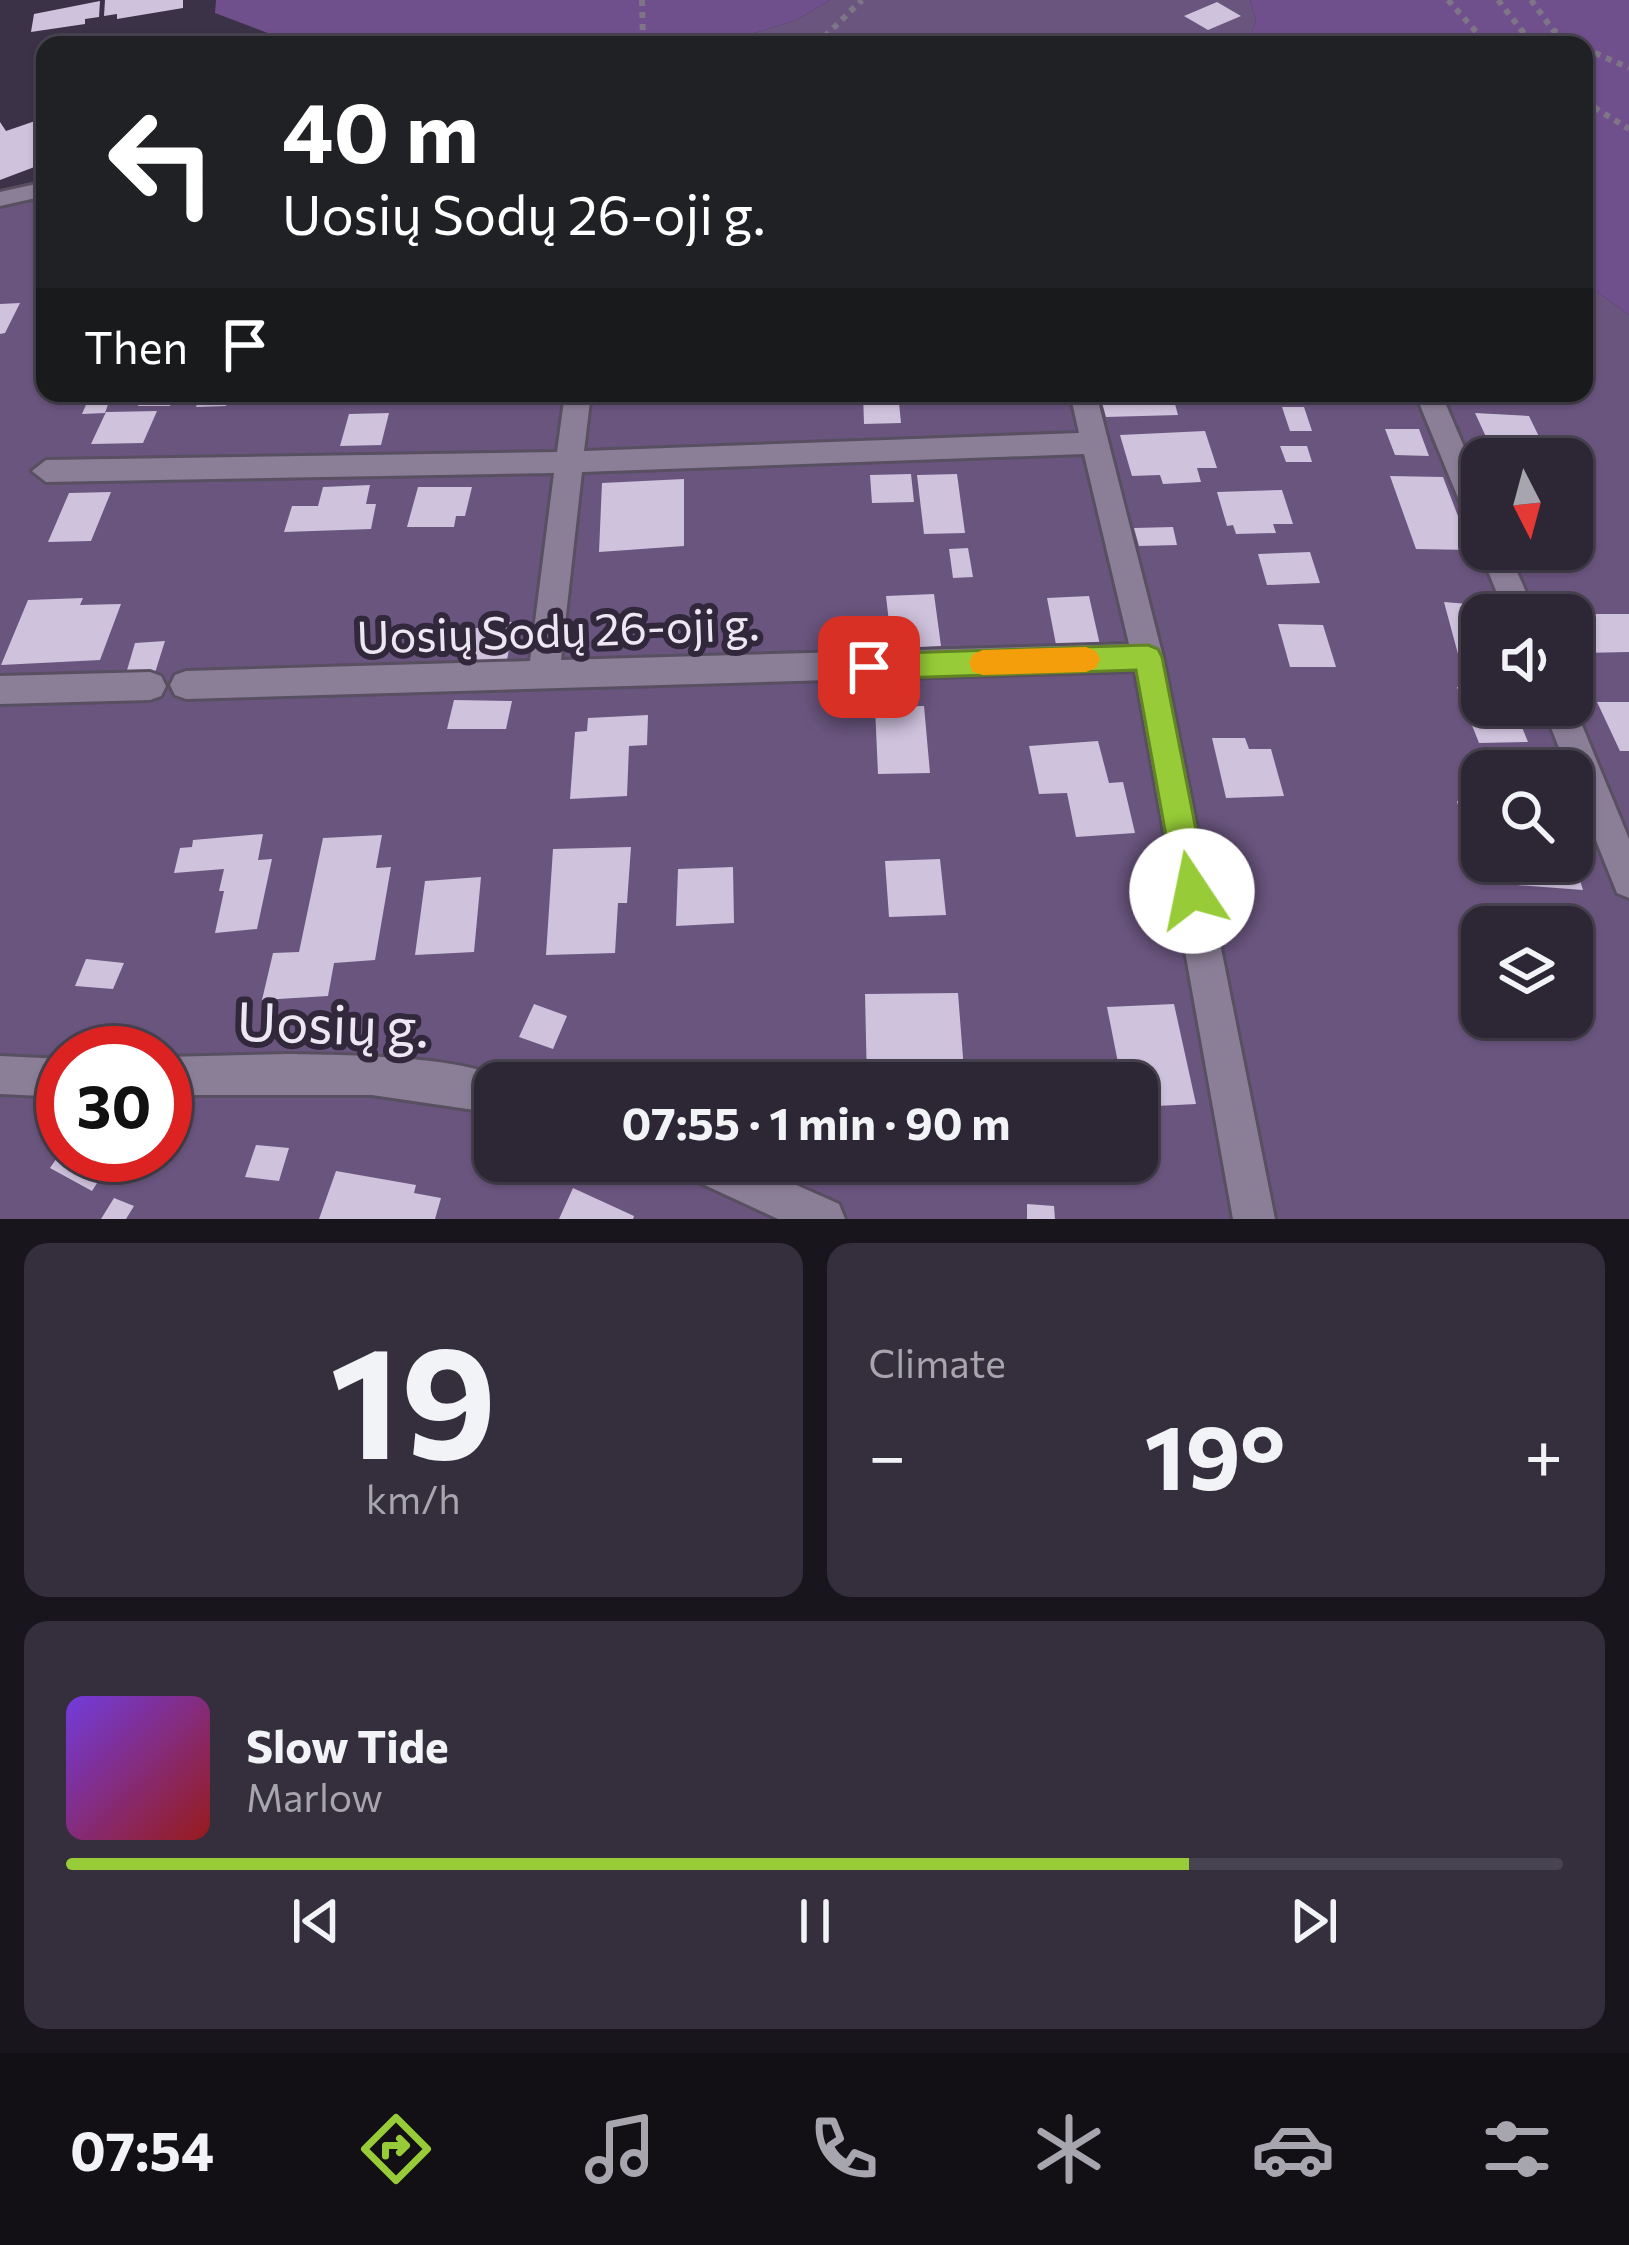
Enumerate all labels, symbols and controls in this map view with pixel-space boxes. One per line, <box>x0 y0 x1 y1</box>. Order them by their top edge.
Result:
text: 40 m <box>282 78 479 180</box>
icon: left <box>84 84 240 240</box>
text: Uosių Sodų 26-oji g. <box>282 180 765 246</box>
icon: arrive <box>212 312 278 378</box>
text: Then <box>84 318 188 373</box>
north arrow <box>1461 438 1593 570</box>
map controls <box>1461 438 1593 1038</box>
street label: Uosių Sodų 26-oji g. <box>356 594 760 663</box>
button: sound <box>1461 594 1593 726</box>
pin <box>818 616 920 718</box>
icon: arrive <box>836 634 902 700</box>
button: search <box>1461 750 1593 882</box>
position arrow <box>1129 828 1255 954</box>
button: layers <box>1461 906 1593 1038</box>
street label: Uosių g. <box>236 986 430 1058</box>
speed limit sign: 30 <box>36 1026 192 1182</box>
text: 07:55 · 1 min · 90 m <box>621 1094 1011 1149</box>
text: 19 <box>330 1300 497 1491</box>
text: Climate <box>869 1338 1006 1386</box>
text: 19° <box>1144 1398 1286 1509</box>
text: − <box>869 1413 906 1494</box>
text: + <box>1524 1413 1563 1494</box>
text: km/h <box>366 1474 461 1522</box>
text: Slow Tide <box>246 1717 449 1772</box>
text: Marlow <box>246 1772 383 1820</box>
icon: previous <box>283 1888 349 1954</box>
icon: pause <box>782 1888 848 1954</box>
icon: next <box>1281 1888 1347 1954</box>
icon: directions <box>354 2107 438 2191</box>
icon: music <box>578 2107 662 2191</box>
icon: phone <box>802 2107 886 2191</box>
icon: climate <box>1027 2107 1111 2191</box>
icon: car <box>1251 2107 1335 2191</box>
icon: filters <box>1475 2107 1559 2191</box>
text: 07:54 <box>70 2116 214 2182</box>

